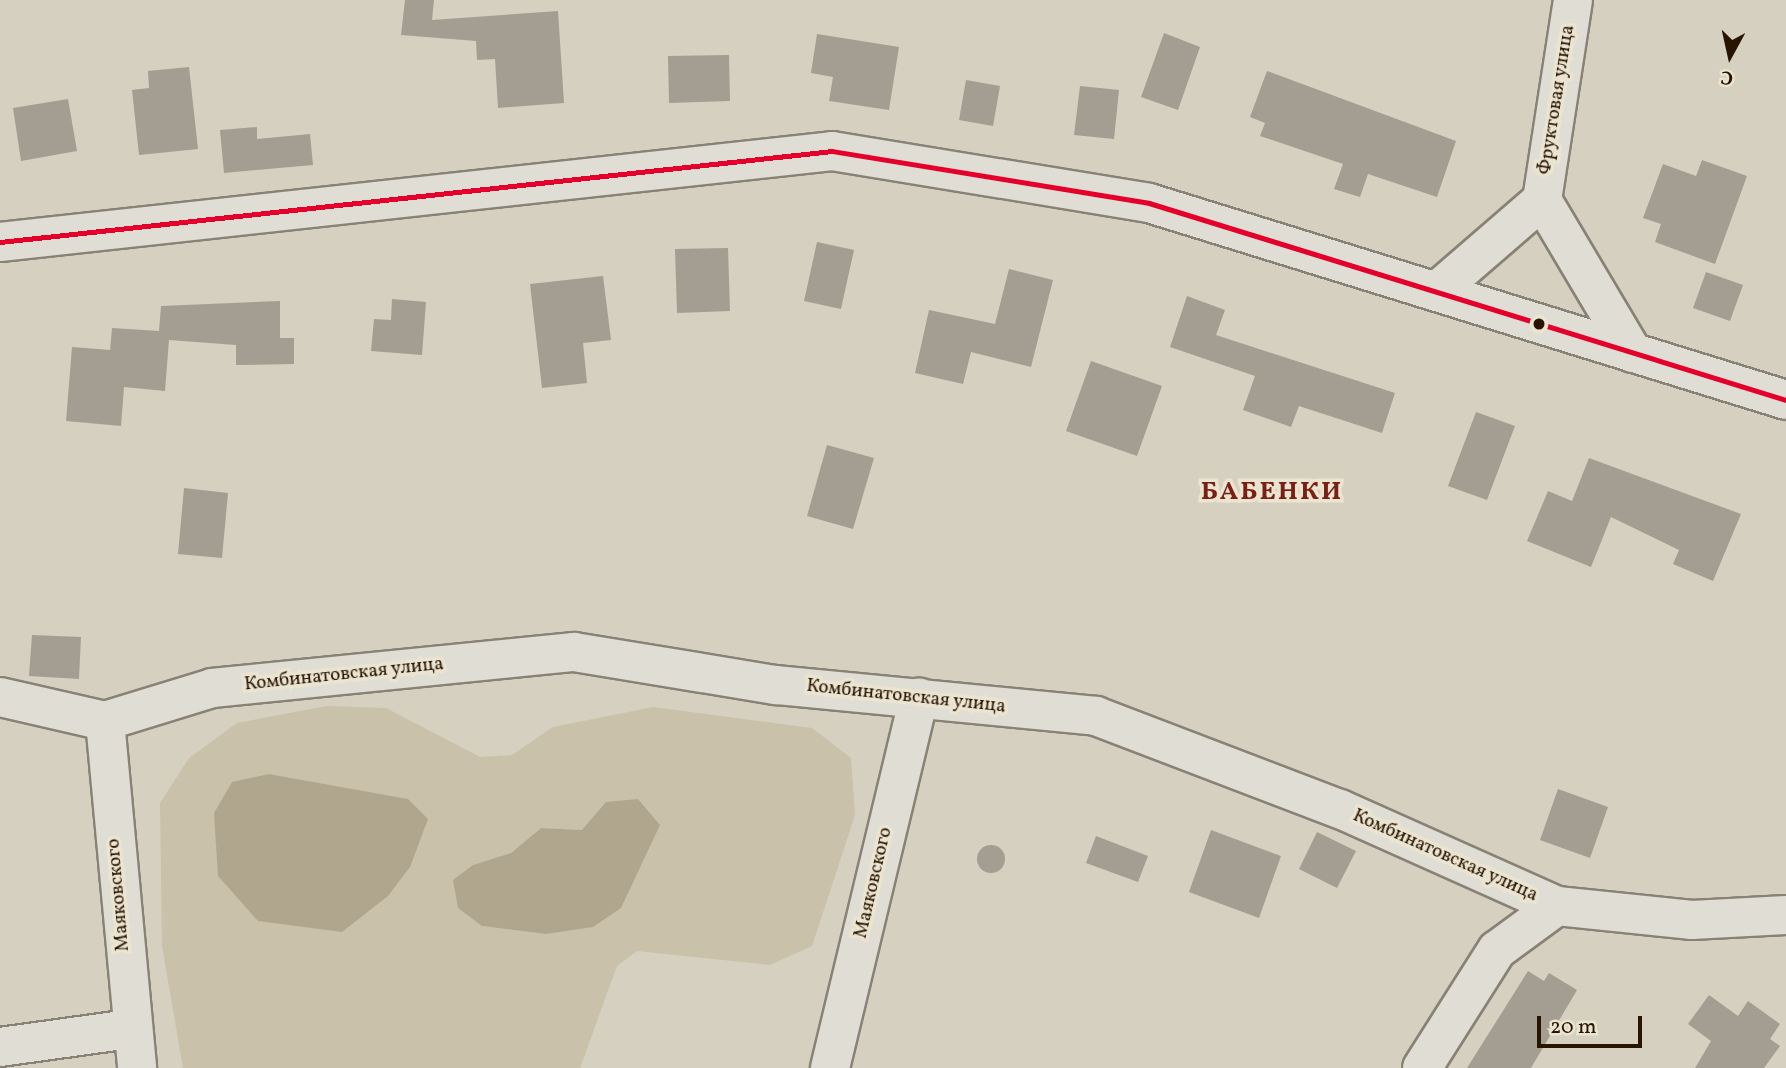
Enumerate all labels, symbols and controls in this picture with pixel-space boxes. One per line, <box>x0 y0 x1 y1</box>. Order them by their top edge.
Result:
north arrow <box>1695 21 1765 91</box>
street label: Фруктовая улица <box>1534 23 1580 177</box>
text: С <box>1719 63 1735 91</box>
unlabelled marker <box>1532 317 1546 331</box>
district label: БАБЕНКИ <box>1202 477 1342 509</box>
street label: Комбинатовская улица <box>243 653 445 697</box>
street label: Комбинатовская улица <box>805 675 1007 719</box>
street label: Комбинатовская улица <box>1349 805 1541 907</box>
street label: Маяковского <box>850 825 898 941</box>
street label: Маяковского <box>103 838 135 952</box>
scale bar <box>1541 1002 1646 1046</box>
text: 20 m <box>1550 1013 1596 1042</box>

